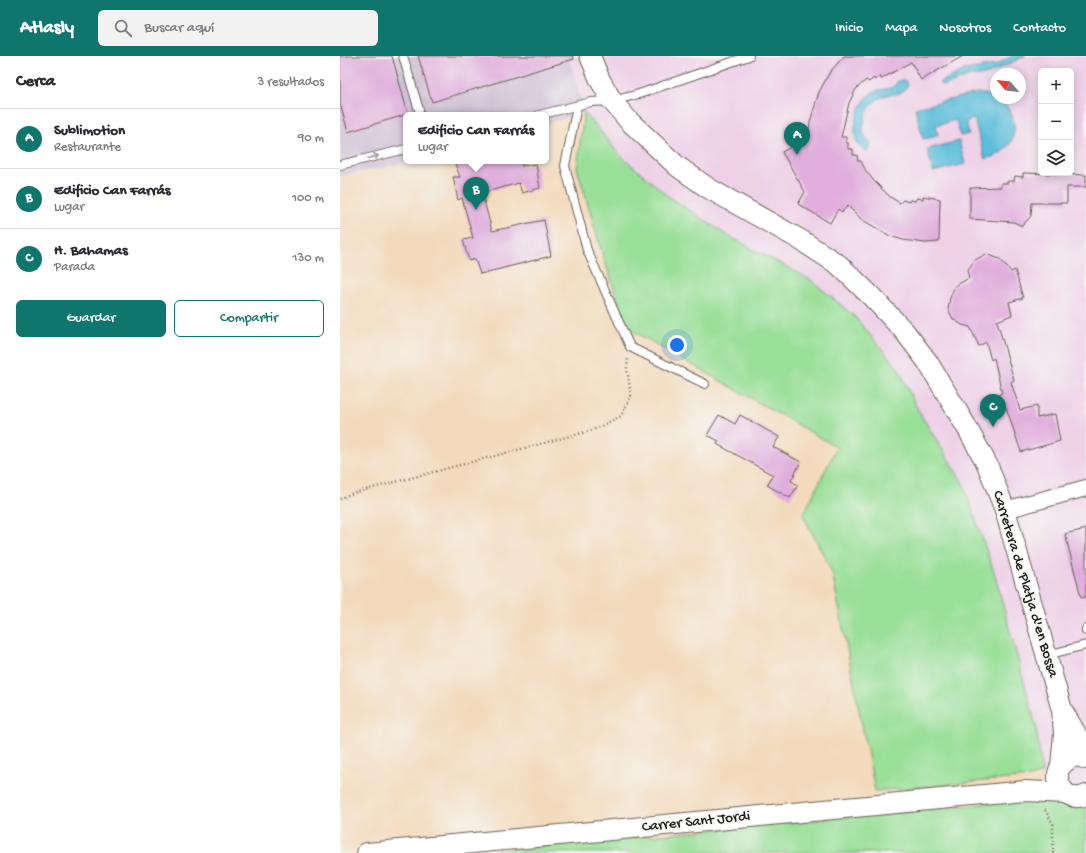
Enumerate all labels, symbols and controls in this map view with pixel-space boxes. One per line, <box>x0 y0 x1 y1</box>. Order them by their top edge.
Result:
search box <box>98 10 378 46</box>
text: Atlasly <box>20 17 74 40</box>
icon: search <box>112 17 134 39</box>
text: Buscar aquí <box>144 19 214 37</box>
text: Inicio <box>835 20 863 37</box>
text: Mapa <box>885 20 917 37</box>
text: Nosotros <box>939 20 991 37</box>
text: Contacto <box>1013 20 1066 37</box>
north arrow <box>990 68 1026 104</box>
map controls <box>1038 68 1074 176</box>
button: + <box>1038 68 1074 104</box>
text: Cerca <box>16 72 55 92</box>
text: 3 resultados <box>257 75 324 90</box>
button: − <box>1038 104 1074 140</box>
popup <box>403 112 549 164</box>
text: Sublimotion <box>54 122 125 140</box>
text: Edificio Can Farrás <box>418 122 534 140</box>
pin: A <box>784 122 810 155</box>
text: A <box>25 131 33 146</box>
text: 90 m <box>298 131 324 146</box>
text: Restaurante <box>54 140 121 155</box>
text: Lugar <box>418 140 448 155</box>
button: layers <box>1038 140 1074 176</box>
one-way arrow <box>366 153 379 160</box>
pin: B <box>463 177 489 210</box>
text: Edificio Can Farrás <box>54 182 171 200</box>
text: B <box>26 191 32 206</box>
text: 100 m <box>292 191 324 206</box>
text: Lugar <box>54 200 84 215</box>
text: H. Bahamas <box>54 242 128 260</box>
text: C <box>25 251 33 266</box>
text: 130 m <box>292 251 324 266</box>
text: Parada <box>54 260 95 275</box>
button: Guardar <box>16 300 166 337</box>
button: Compartir <box>174 300 324 337</box>
your location <box>667 335 687 355</box>
pin: C <box>980 394 1006 427</box>
street label: Carretera de Platja d'en Bossa <box>988 489 1062 680</box>
street label: Carrer Sant Jordi <box>641 807 751 837</box>

